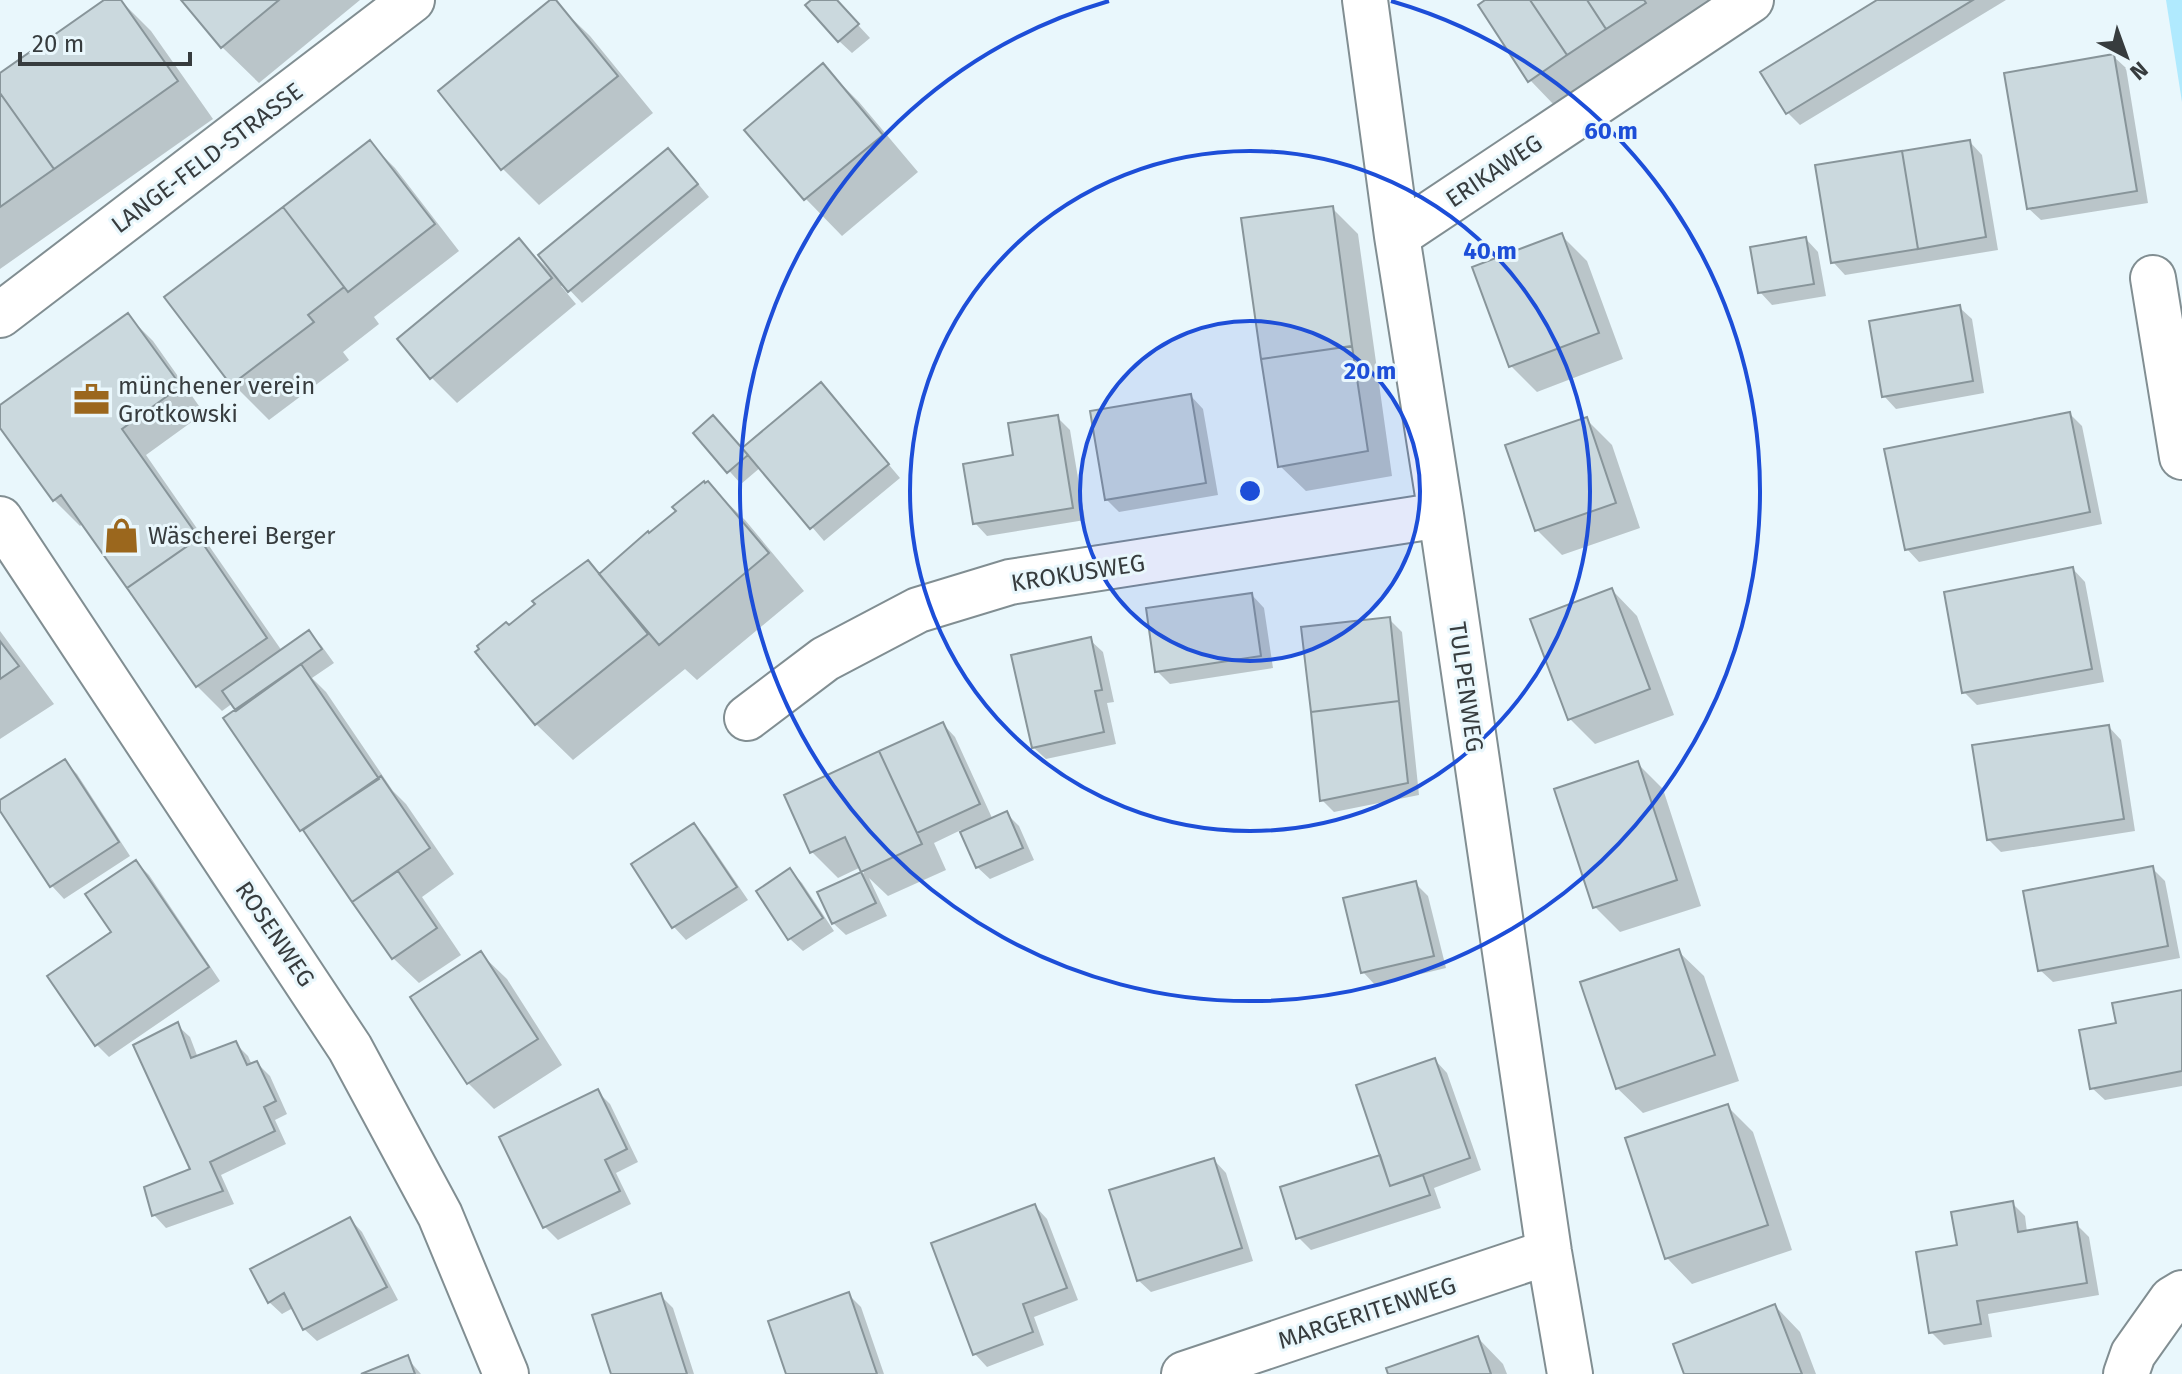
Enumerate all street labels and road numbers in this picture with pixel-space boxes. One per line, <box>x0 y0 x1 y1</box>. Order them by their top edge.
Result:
street label: LANGE-FELD-STRASSE <box>106 77 308 239</box>
street label: ERIKAWEG <box>1441 129 1547 213</box>
street label: KROKUSWEG <box>1009 549 1147 597</box>
street label: TULPENWEG <box>1443 620 1489 754</box>
street label: ROSENWEG <box>230 876 320 992</box>
street label: MARGERITENWEG <box>1274 1271 1460 1355</box>

